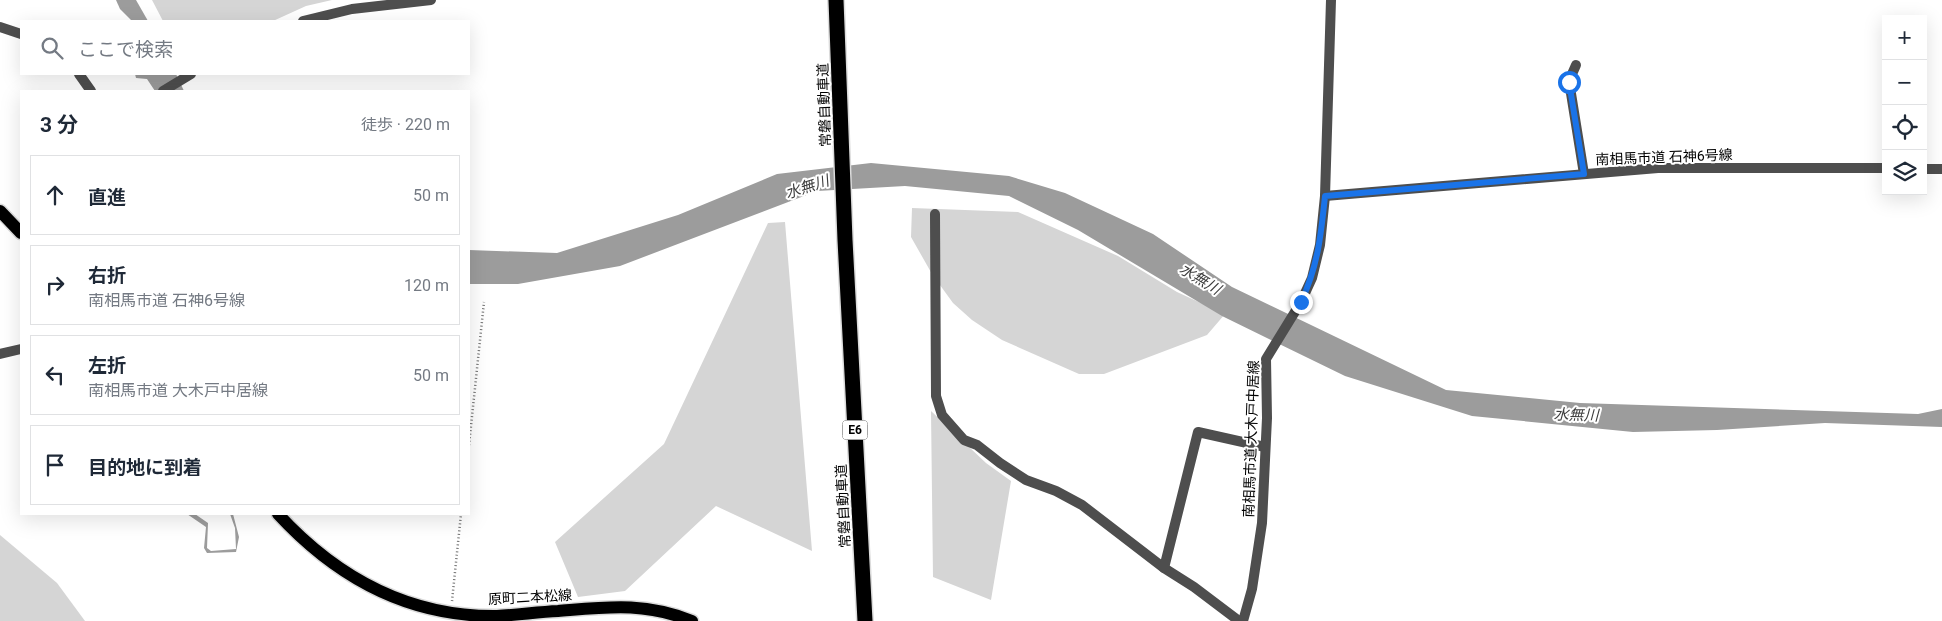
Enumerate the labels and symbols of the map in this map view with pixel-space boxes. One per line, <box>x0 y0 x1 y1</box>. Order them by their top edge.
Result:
street label: 常磐自動車道 <box>815 63 833 147</box>
route start <box>1558 71 1581 94</box>
street label: 南相馬市道 石神6号線 <box>1595 147 1733 167</box>
water label: 水無川 <box>783 171 833 203</box>
water label: 水無川 <box>1176 260 1226 299</box>
route end <box>1290 291 1313 314</box>
street label: 南相馬市道 大木戸中居線 <box>1240 360 1262 518</box>
water label: 水無川 <box>1553 406 1601 424</box>
road number: E6 <box>842 420 868 440</box>
street label: 常磐自動車道 <box>833 464 853 548</box>
street label: 原町二本松線 <box>488 587 572 607</box>

